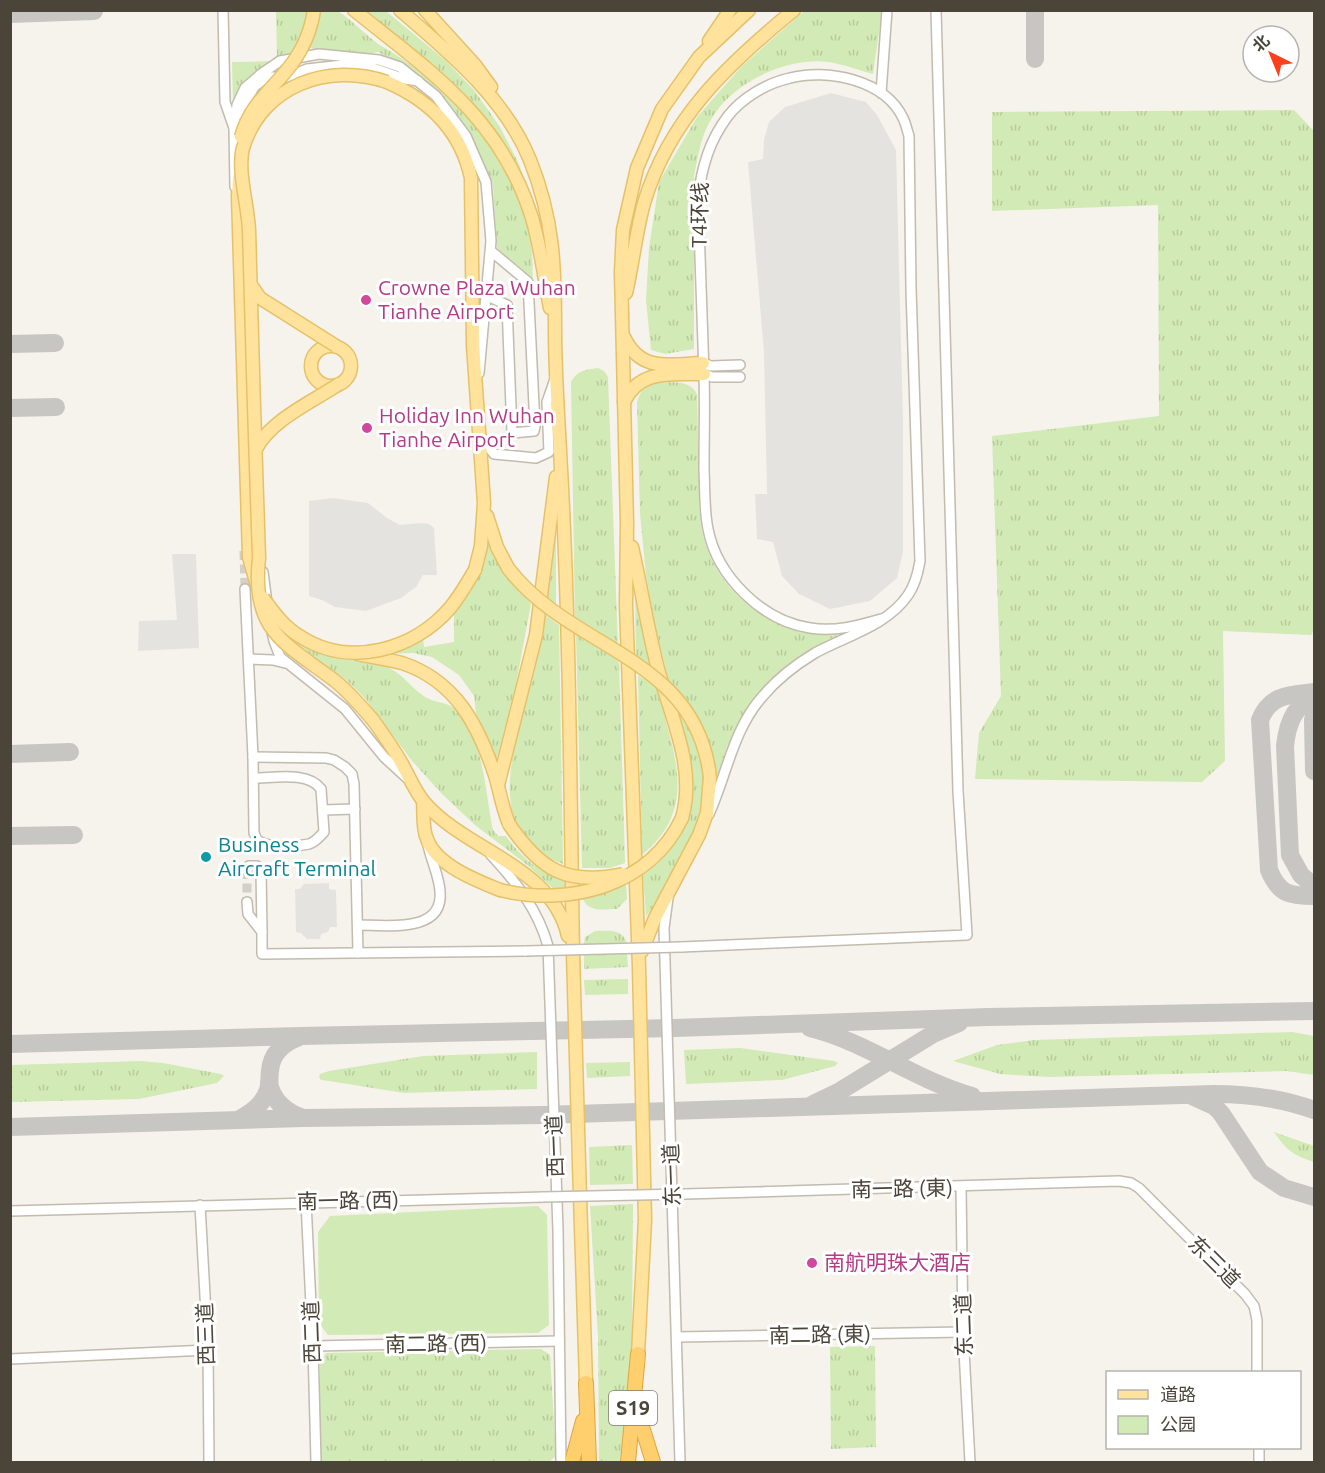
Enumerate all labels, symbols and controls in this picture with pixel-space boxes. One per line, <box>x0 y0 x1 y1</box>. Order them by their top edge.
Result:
north arrow <box>1241 24 1301 84</box>
text: 北 <box>1249 31 1273 55</box>
street label: T4环线 <box>686 182 712 248</box>
place label: Crowne Plaza Wuhan Tianhe Airport <box>378 275 576 323</box>
marker: Crowne Plaza Wuhan Tianhe Airport <box>359 293 373 307</box>
place label: Holiday Inn Wuhan Tianhe Airport <box>379 403 555 451</box>
marker: Holiday Inn Wuhan Tianhe Airport <box>360 421 374 435</box>
place label: Business Aircraft Terminal <box>218 832 376 880</box>
marker: Business Aircraft Terminal <box>199 850 213 864</box>
street label: 西一道 <box>541 1114 567 1178</box>
street label: 东一道 <box>658 1143 684 1207</box>
street label: 南一路 (東) <box>851 1175 953 1201</box>
street label: 南一路 (西) <box>297 1187 399 1213</box>
street label: 东三道 <box>1184 1231 1245 1292</box>
place label: 南航明珠大酒店 <box>824 1250 971 1274</box>
marker: 南航明珠大酒店 <box>805 1256 819 1270</box>
street label: 东二道 <box>950 1293 976 1357</box>
street label: 西二道 <box>298 1300 324 1364</box>
street label: 西三道 <box>192 1302 218 1366</box>
street label: 南二路 (東) <box>769 1321 871 1347</box>
street label: 南二路 (西) <box>385 1330 487 1356</box>
legend <box>1106 1371 1301 1449</box>
text: 道路 <box>1160 1384 1196 1404</box>
road number: S19 <box>609 1391 657 1425</box>
text: 公园 <box>1160 1414 1196 1434</box>

